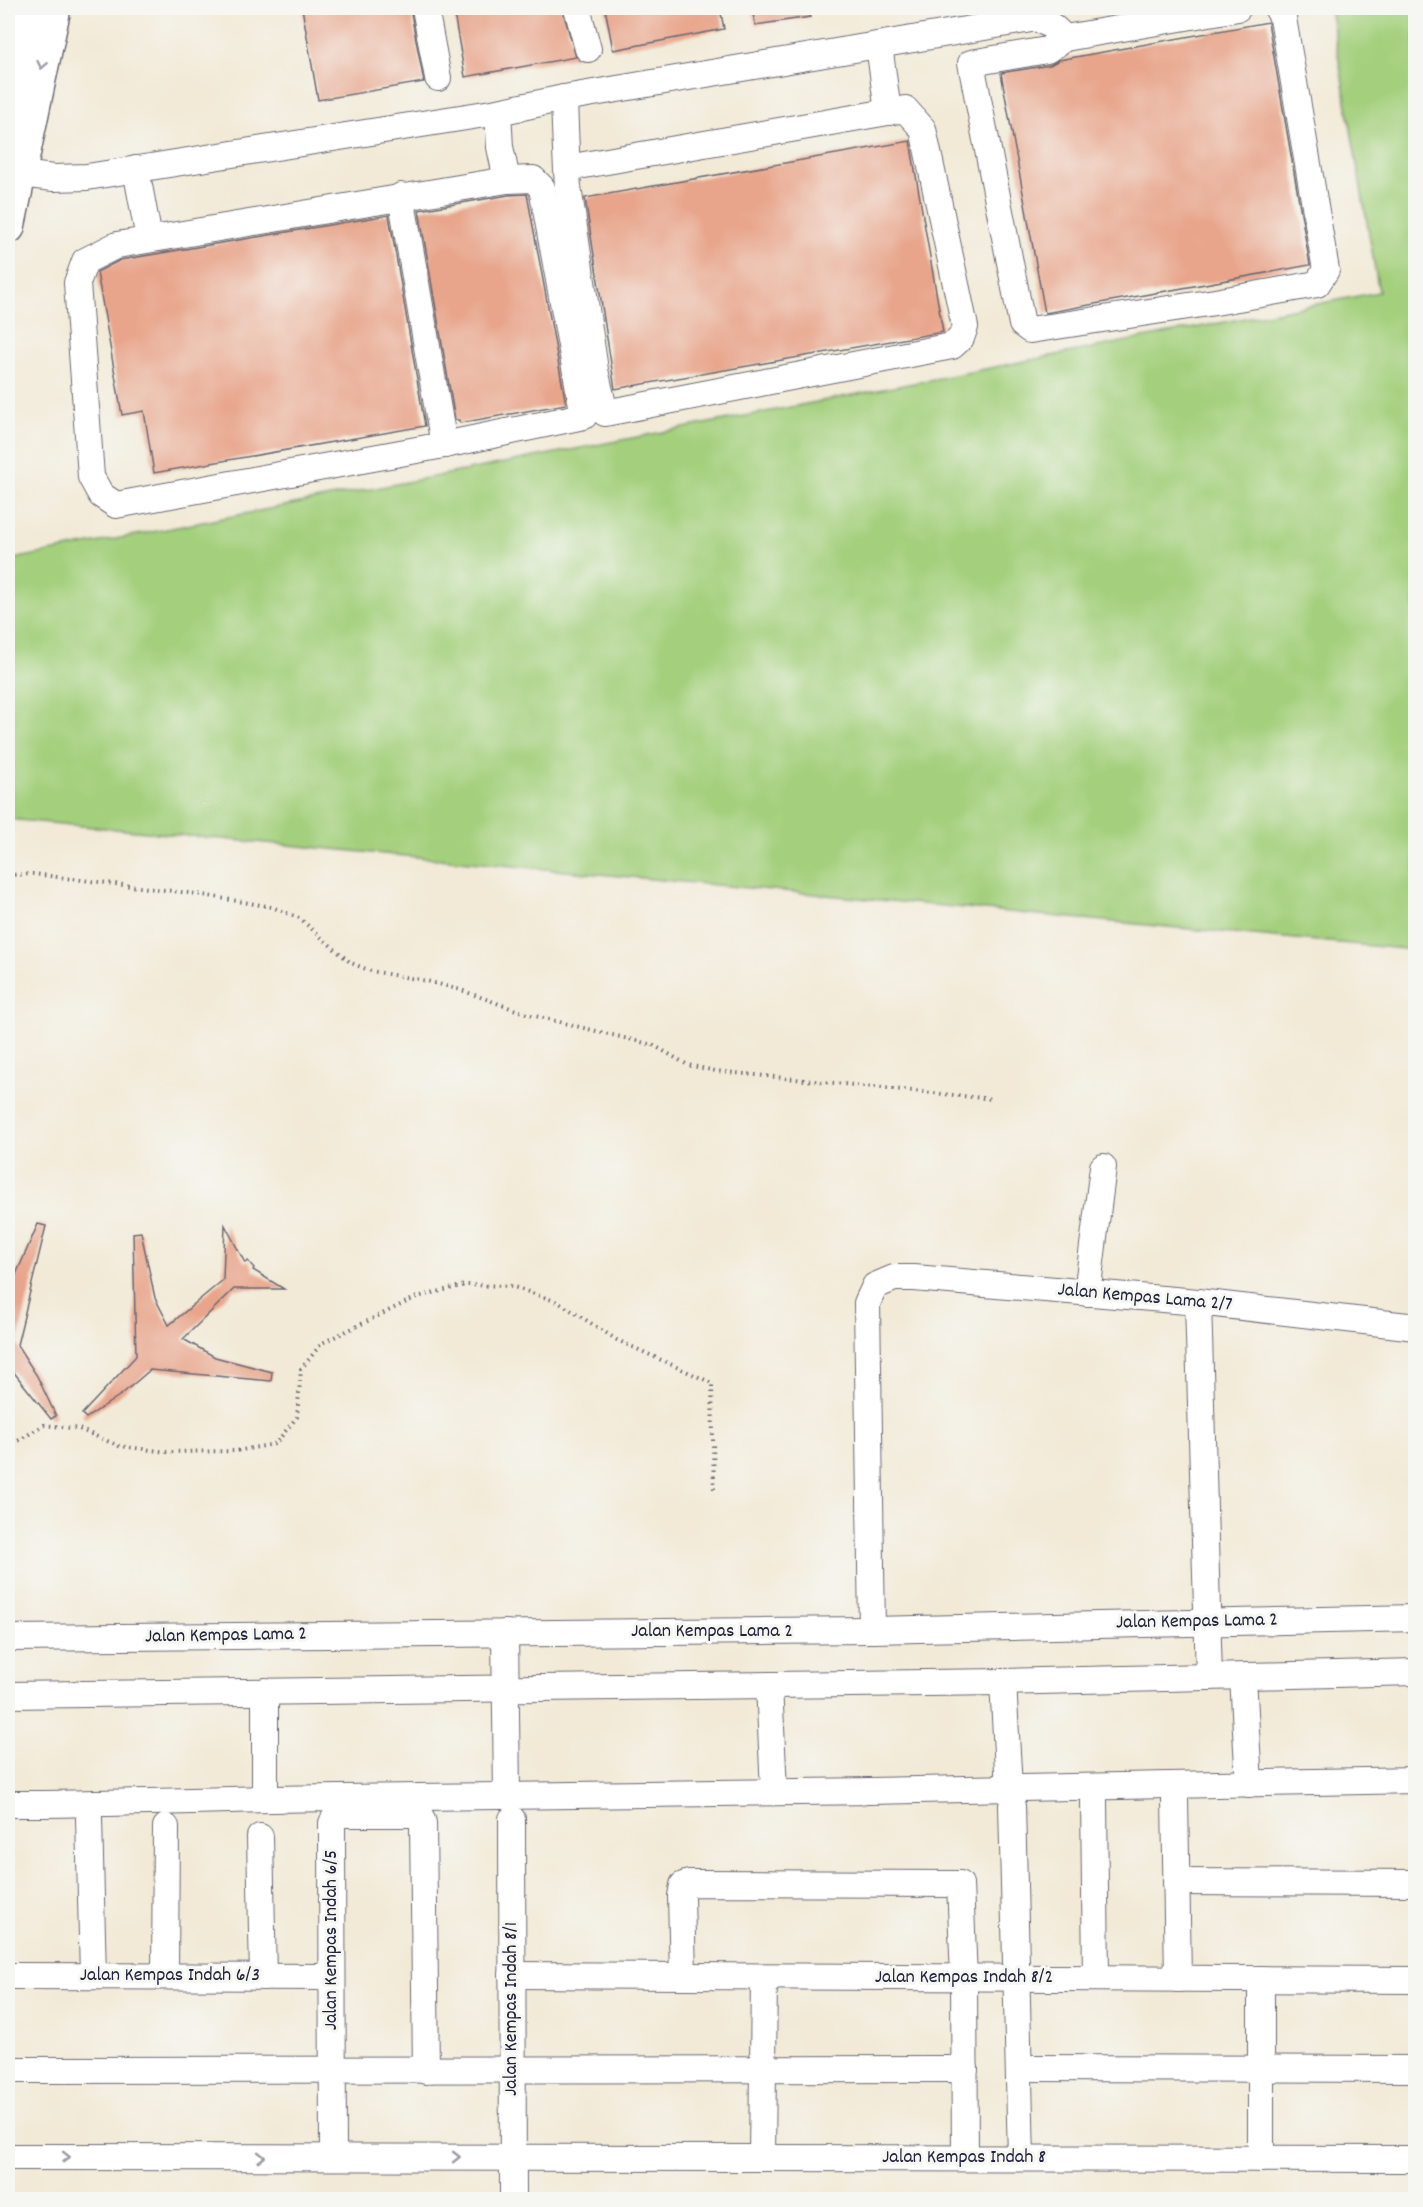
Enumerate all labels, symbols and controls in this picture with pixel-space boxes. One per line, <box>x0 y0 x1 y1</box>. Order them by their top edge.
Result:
one-way arrow <box>36 59 49 69</box>
street label: Jalan Kempas Lama 2/7 <box>1056 1276 1234 1320</box>
street label: Jalan Kempas Lama 2 <box>1116 1607 1278 1637</box>
street label: Jalan Kempas Lama 2 <box>631 1618 793 1646</box>
street label: Jalan Kempas Lama 2 <box>145 1621 307 1651</box>
street label: Jalan Kempas Indah 6/5 <box>318 1850 346 2030</box>
street label: Jalan Kempas Indah 8/1 <box>498 1922 526 2096</box>
street label: Jalan Kempas Indah 6/3 <box>80 1962 260 1990</box>
street label: Jalan Kempas Indah 8/2 <box>875 1964 1053 1992</box>
street label: Jalan Kempas Indah 8 <box>882 2144 1046 2172</box>
one-way arrow <box>61 2151 70 2163</box>
one-way arrow <box>256 2151 265 2163</box>
one-way arrow <box>451 2151 460 2163</box>

